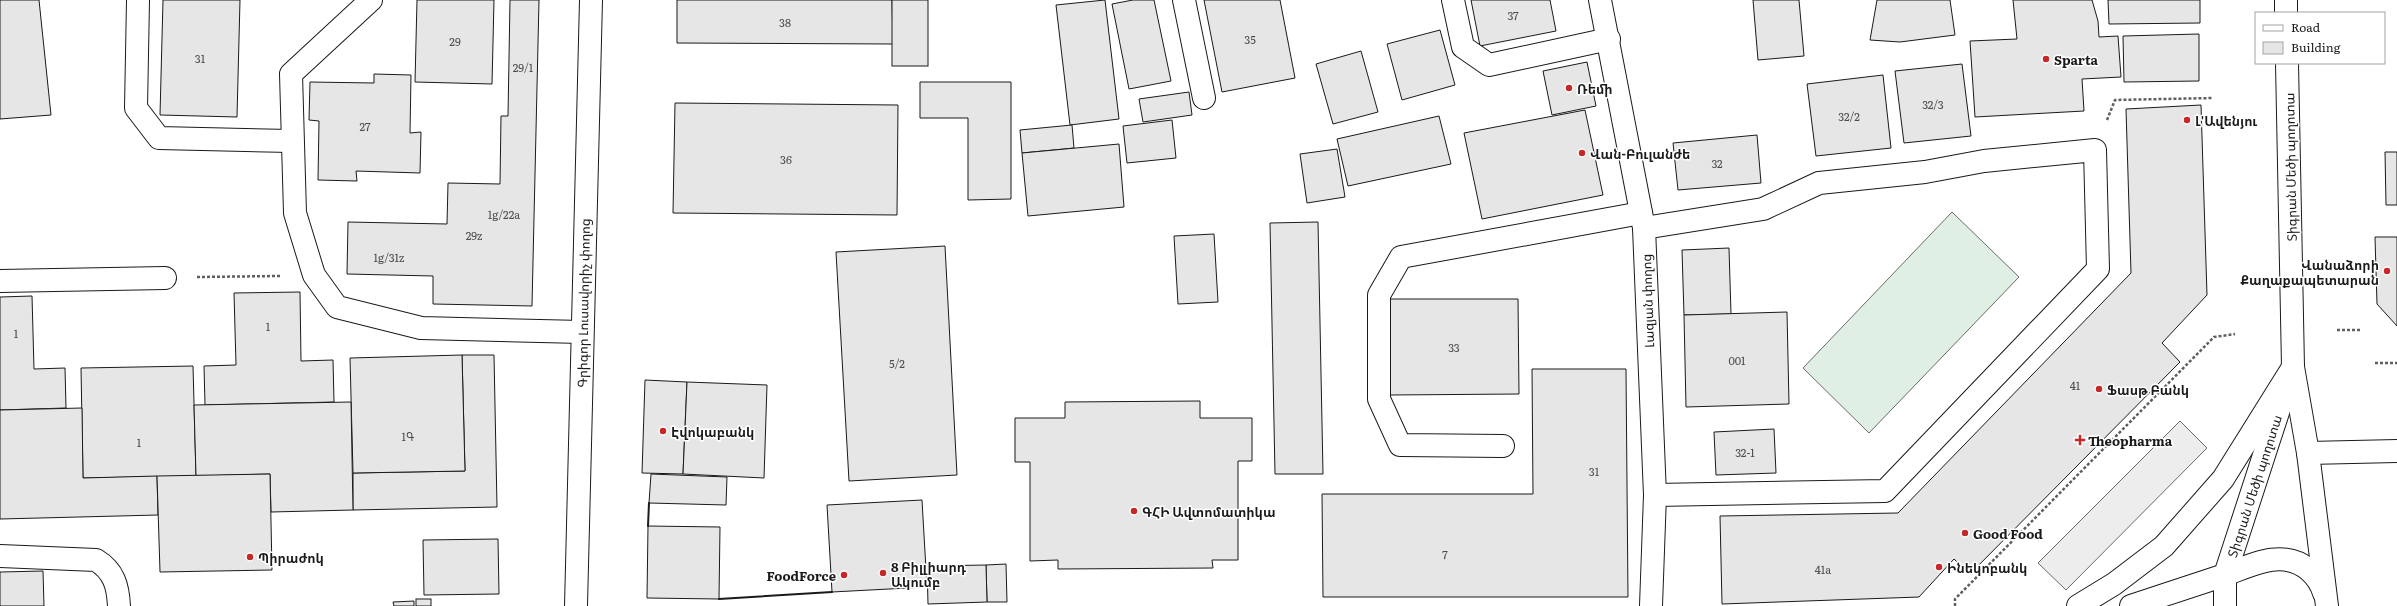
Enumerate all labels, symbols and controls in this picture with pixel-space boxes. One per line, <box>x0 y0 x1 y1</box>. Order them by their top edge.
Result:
house number: 37 <box>1507 7 1519 23</box>
legend <box>2255 12 2385 64</box>
house number: 38 <box>779 14 791 30</box>
text: Road <box>2291 18 2321 36</box>
house number: 35 <box>1244 31 1256 47</box>
house number: 29 <box>449 33 461 49</box>
text: Building <box>2291 38 2341 56</box>
house number: 31 <box>195 50 206 66</box>
place label: Sparta <box>2054 50 2099 69</box>
marker: Sparta <box>2041 54 2051 64</box>
house number: 29/1 <box>513 59 534 75</box>
place label: Ռեմի <box>1577 79 1613 98</box>
marker: Ռեմի <box>1564 83 1574 93</box>
street label: Տիգրան Մեծի պողոտա <box>2279 92 2301 242</box>
house number: 32/3 <box>1922 96 1944 112</box>
house number: 32/2 <box>1838 108 1860 124</box>
place label: Լ'Ավենյու <box>2195 111 2257 130</box>
marker: Լ'Ավենյու <box>2182 115 2192 125</box>
house number: 27 <box>359 118 371 134</box>
place label: Վան-Բուլանժե <box>1590 144 1690 163</box>
marker: Վան-Բուլանժե <box>1577 148 1587 158</box>
house number: 36 <box>780 151 792 167</box>
house number: 32 <box>1711 155 1723 171</box>
house number: 1g/22a <box>488 206 520 222</box>
street label: Գրիգոր Լուսավորիչ փողոց <box>572 218 594 388</box>
house number: 29z <box>466 227 483 243</box>
house number: 1g/31z <box>374 249 405 265</box>
street label: Լազյան փողոց <box>1636 254 1658 348</box>
place label: Վանաձորի Քաղաքապետարան <box>2241 255 2379 289</box>
marker: Վանաձորի Քաղաքապետարան <box>2382 266 2392 276</box>
house number: 1 <box>266 318 271 334</box>
house number: 1 <box>14 325 19 341</box>
house number: 33 <box>1448 339 1460 355</box>
house number: 001 <box>1728 352 1746 368</box>
house number: 5/2 <box>889 355 905 371</box>
house number: 41 <box>2070 377 2081 393</box>
place label: Ֆասթ Բանկ <box>2107 380 2189 399</box>
marker: Ֆասթ Բանկ <box>2094 384 2104 394</box>
street label: Տիգրան Մեծի պողոտա <box>2222 412 2286 560</box>
place label: Էվոկաբանկ <box>671 422 754 441</box>
marker: Էվոկաբանկ <box>658 426 668 436</box>
house number: 1Գ <box>402 428 415 444</box>
place label: Theopharma <box>2088 431 2173 450</box>
house number: 1 <box>137 434 142 450</box>
marker: Theopharma <box>2075 435 2085 445</box>
house number: 32-1 <box>1735 444 1755 460</box>
house number: 31 <box>1589 463 1600 479</box>
place label: ԳՀԻ Ավտոմատիկա <box>1142 502 1276 521</box>
marker: ԳՀԻ Ավտոմատիկա <box>1129 506 1139 516</box>
place label: Good Food <box>1973 524 2043 543</box>
marker: Good Food <box>1960 528 1970 538</box>
house number: 7 <box>1442 546 1448 562</box>
place label: Պիրաժոկ <box>258 548 324 567</box>
marker: Պիրաժոկ <box>245 552 255 562</box>
place label: 8 Բիլլիարդ Ակումբ <box>891 557 967 591</box>
place label: Ինեկոբանկ <box>1947 558 2027 577</box>
house number: 41a <box>1815 561 1831 577</box>
marker: Ինեկոբանկ <box>1934 562 1944 572</box>
place label: FoodForce <box>767 566 836 585</box>
marker: 8 Բիլլիարդ Ակումբ <box>878 568 888 578</box>
marker: FoodForce <box>839 570 849 580</box>

